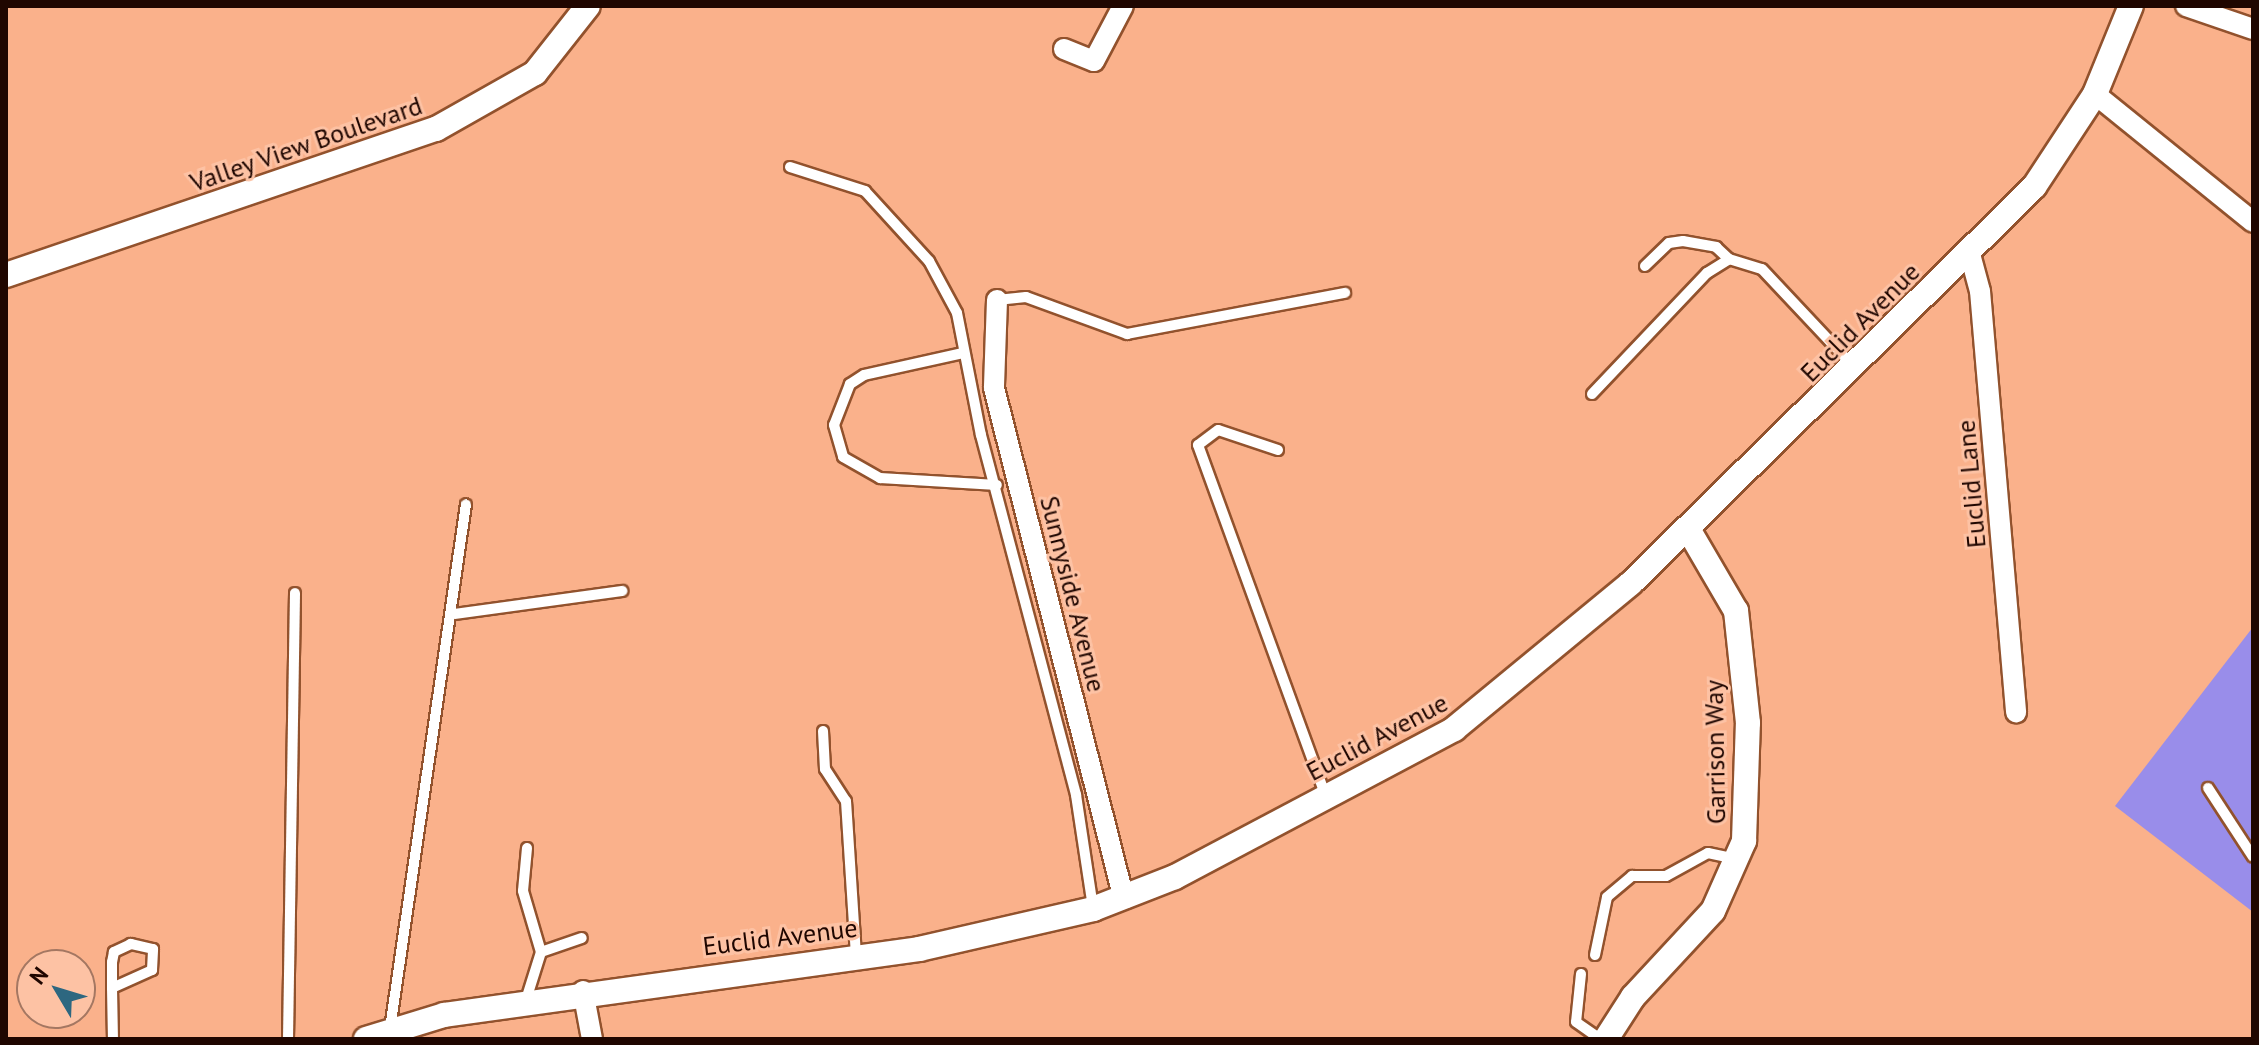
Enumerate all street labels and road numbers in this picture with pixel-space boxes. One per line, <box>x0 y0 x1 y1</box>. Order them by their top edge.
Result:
street label: Valley View Boulevard <box>185 89 427 199</box>
street label: Euclid Avenue <box>1794 256 1926 388</box>
street label: Euclid Lane <box>1950 419 1992 549</box>
street label: Sunnyside Avenue <box>1033 492 1113 696</box>
street label: Garrison Way <box>1698 679 1732 825</box>
street label: Euclid Avenue <box>1301 687 1453 787</box>
street label: Euclid Avenue <box>700 912 860 962</box>

